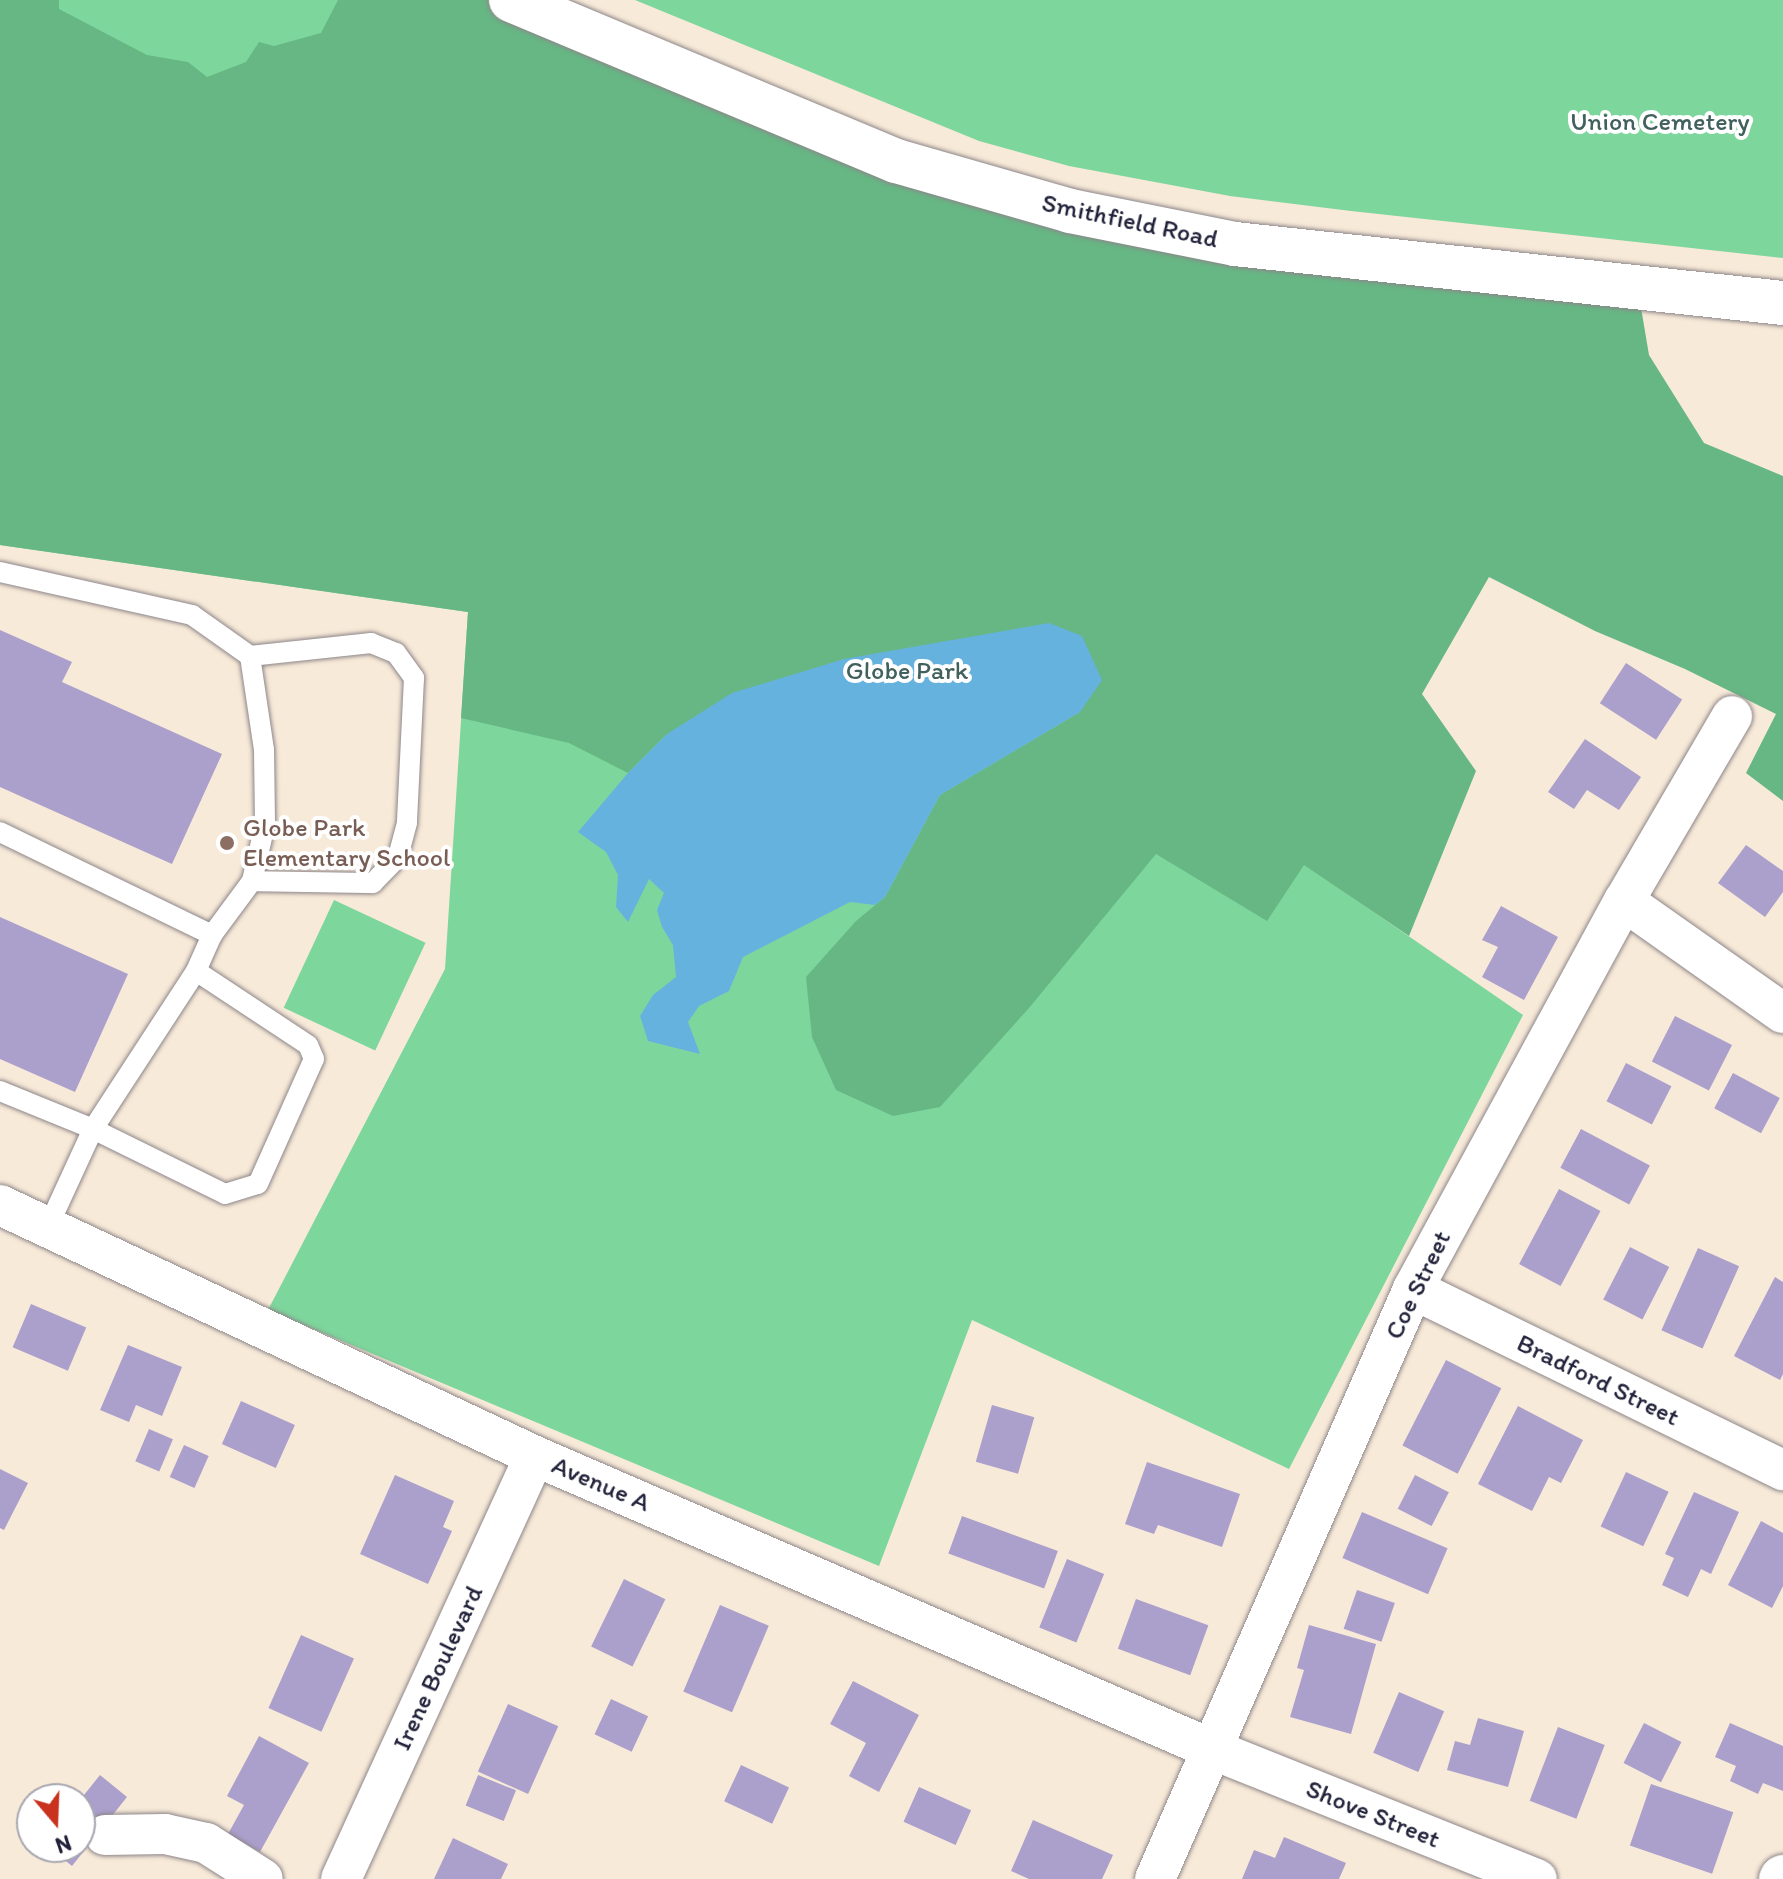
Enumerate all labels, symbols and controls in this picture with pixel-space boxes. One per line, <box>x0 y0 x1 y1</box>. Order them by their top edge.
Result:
park label: Union Cemetery <box>1570 106 1750 138</box>
street label: Smithfield Road <box>1039 187 1221 255</box>
park label: Globe Park <box>846 655 968 687</box>
place label: Globe Park Elementary School <box>243 812 450 874</box>
marker: Globe Park Elementary School <box>218 834 236 852</box>
street label: Coe Street <box>1378 1226 1458 1344</box>
street label: Bradford Street <box>1512 1327 1684 1433</box>
street label: Avenue A <box>547 1449 655 1519</box>
street label: Irene Boulevard <box>386 1580 490 1756</box>
street label: Shove Street <box>1302 1773 1444 1855</box>
north arrow <box>16 1783 96 1863</box>
text: N <box>52 1829 75 1859</box>

